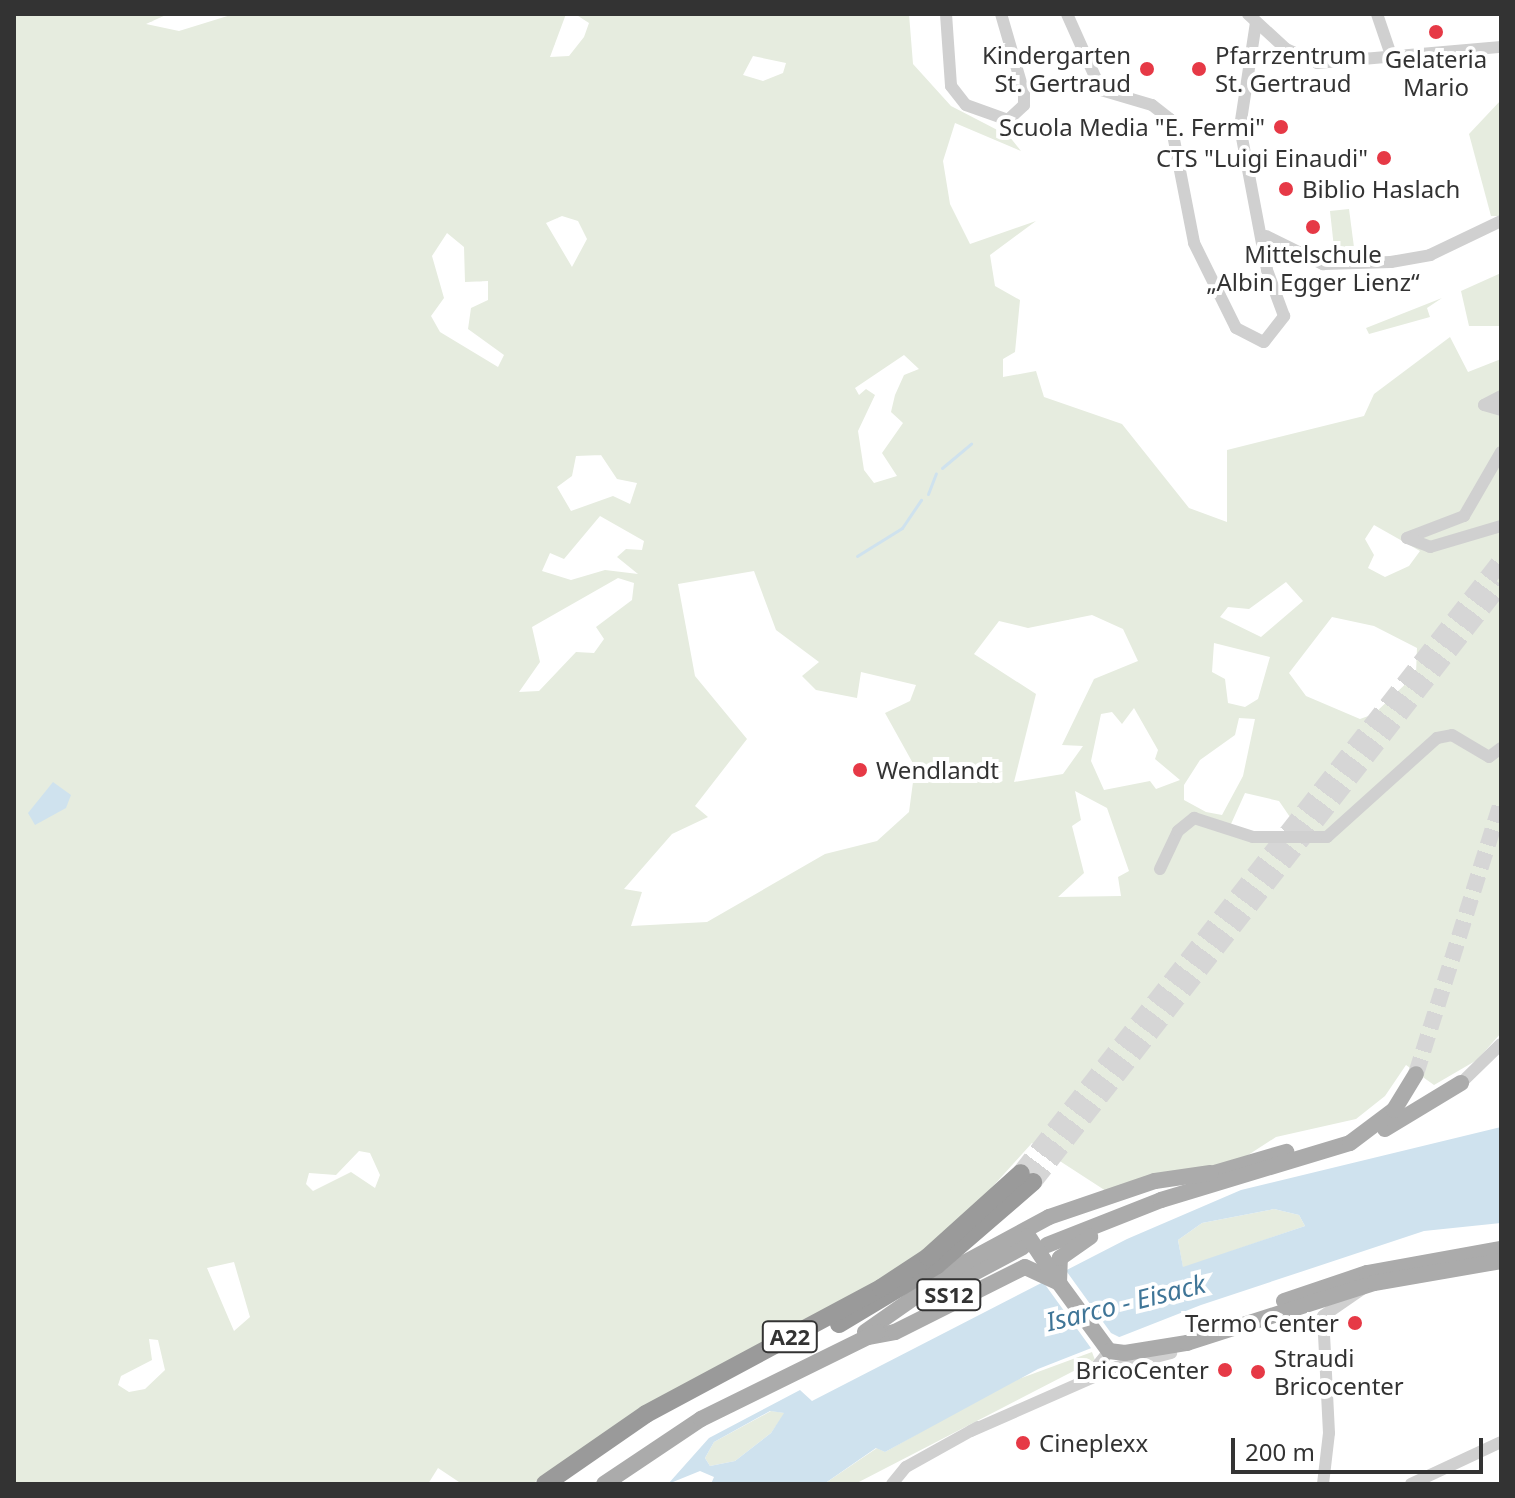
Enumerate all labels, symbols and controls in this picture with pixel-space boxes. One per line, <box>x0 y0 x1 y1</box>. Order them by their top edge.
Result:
marker: Gelateria Mario <box>1427 23 1445 41</box>
place label: Kindergarten St. Gertraud <box>982 41 1131 97</box>
place label: Pfarrzentrum St. Gertraud <box>1215 41 1367 97</box>
place label: Gelateria Mario <box>1385 45 1487 101</box>
marker: Kindergarten St. Gertraud <box>1138 60 1156 78</box>
marker: Pfarrzentrum St. Gertraud <box>1190 60 1208 78</box>
place label: Scuola Media "E. Fermi" <box>999 113 1265 141</box>
marker: Scuola Media "E. Fermi" <box>1272 118 1290 136</box>
place label: CTS "Luigi Einaudi" <box>1156 144 1368 172</box>
marker: CTS "Luigi Einaudi" <box>1375 149 1393 167</box>
place label: Biblio Haslach <box>1302 175 1460 203</box>
marker: Biblio Haslach <box>1277 180 1295 198</box>
marker: Mittelschule „Albin Egger Lienz“ <box>1304 218 1322 236</box>
place label: Mittelschule „Albin Egger Lienz“ <box>1206 240 1420 296</box>
place label: Wendlandt <box>876 756 999 784</box>
marker: Wendlandt <box>851 761 869 779</box>
water label: Isarco - Eisack <box>1043 1268 1209 1338</box>
road number: SS12 <box>915 1277 983 1313</box>
place label: Termo Center <box>1185 1309 1339 1337</box>
marker: Termo Center <box>1346 1314 1364 1332</box>
road number: A22 <box>760 1319 820 1355</box>
place label: Straudi Bricocenter <box>1274 1344 1404 1400</box>
place label: BricoCenter <box>1076 1356 1209 1384</box>
marker: BricoCenter <box>1216 1361 1234 1379</box>
marker: Straudi Bricocenter <box>1249 1363 1267 1381</box>
scale bar <box>1235 1422 1487 1472</box>
place label: Cineplexx <box>1039 1429 1148 1457</box>
marker: Cineplexx <box>1014 1434 1032 1452</box>
text: 200 m <box>1245 1435 1315 1468</box>

